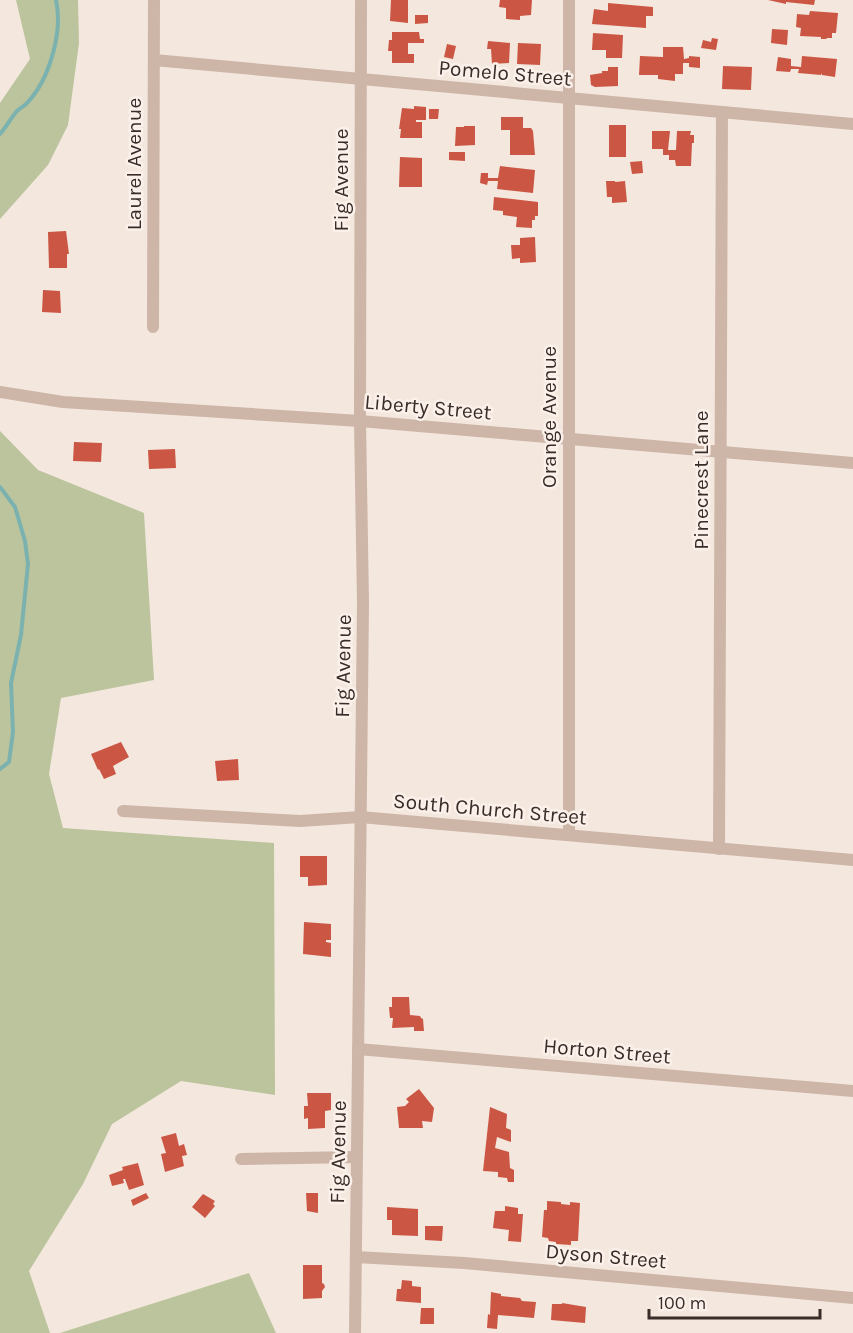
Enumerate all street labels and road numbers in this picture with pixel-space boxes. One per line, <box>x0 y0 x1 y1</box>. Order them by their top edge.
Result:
street label: Pomelo Street <box>437 55 573 91</box>
street label: Laurel Avenue <box>122 98 146 230</box>
street label: Fig Avenue <box>329 128 353 232</box>
street label: Orange Avenue <box>537 346 561 488</box>
street label: Liberty Street <box>364 390 493 425</box>
street label: Pinecrest Lane <box>689 410 713 550</box>
street label: Fig Avenue <box>330 614 356 718</box>
street label: South Church Street <box>392 789 588 829</box>
street label: Horton Street <box>542 1033 672 1069</box>
street label: Fig Avenue <box>325 1100 351 1204</box>
street label: Dyson Street <box>544 1239 668 1273</box>

